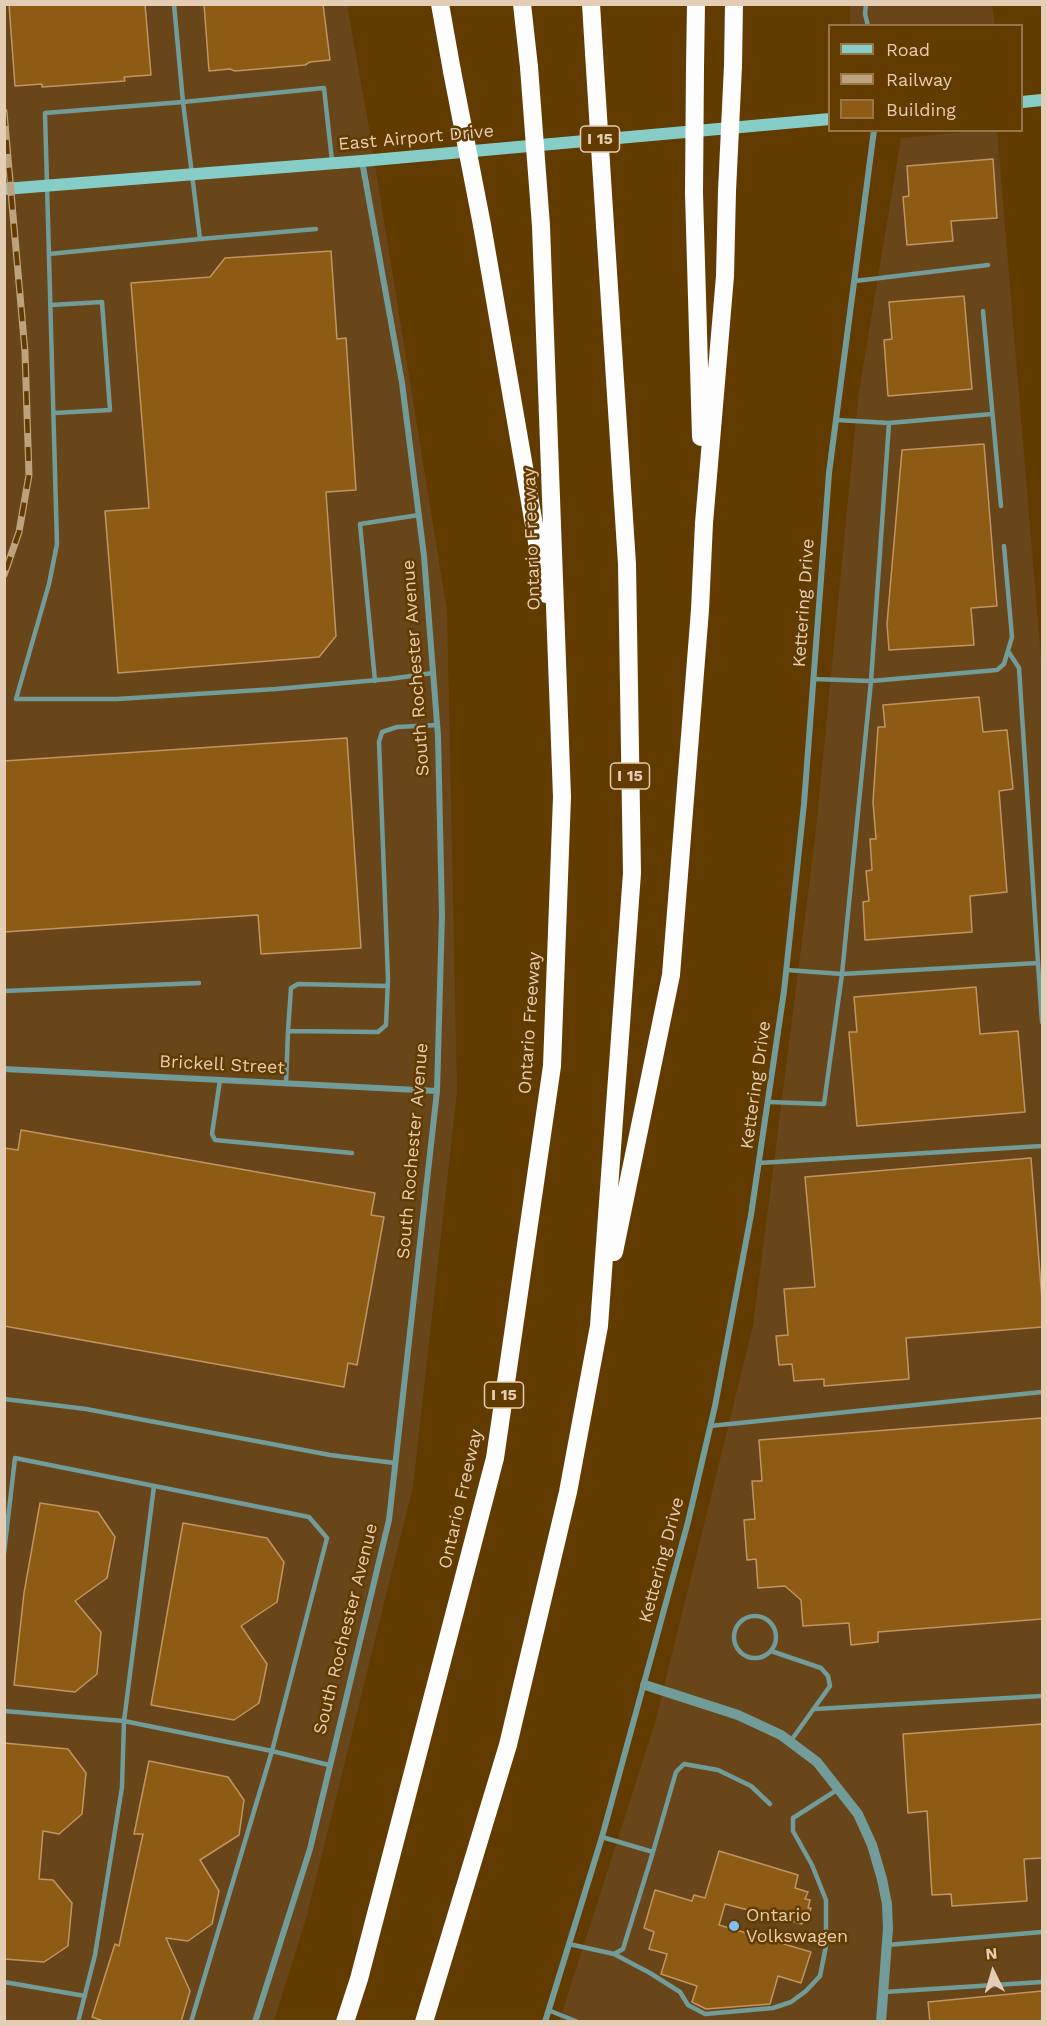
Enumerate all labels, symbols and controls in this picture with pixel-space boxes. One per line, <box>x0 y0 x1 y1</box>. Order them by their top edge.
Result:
legend <box>828 24 1023 132</box>
text: Road <box>886 39 930 60</box>
text: Railway <box>886 69 952 90</box>
text: Building <box>886 99 956 120</box>
street label: East Airport Drive <box>337 120 495 156</box>
road number: I 15 <box>580 126 620 152</box>
street label: Ontario Freeway <box>519 467 545 611</box>
street label: Kettering Drive <box>789 538 819 668</box>
street label: South Rochester Avenue <box>398 559 434 777</box>
road number: I 15 <box>610 763 650 789</box>
street label: Ontario Freeway <box>514 951 546 1095</box>
street label: Kettering Drive <box>736 1020 776 1150</box>
street label: South Rochester Avenue <box>393 1042 433 1260</box>
street label: Brickell Street <box>159 1051 285 1079</box>
road number: I 15 <box>484 1382 524 1408</box>
street label: Ontario Freeway <box>434 1427 488 1571</box>
street label: Kettering Drive <box>635 1495 689 1625</box>
street label: South Rochester Avenue <box>309 1521 383 1737</box>
place label: Ontario Volkswagen <box>746 1905 848 1948</box>
marker: Ontario Volkswagen <box>727 1919 741 1933</box>
north arrow <box>963 1942 1023 2002</box>
text: N <box>985 1944 998 1964</box>

